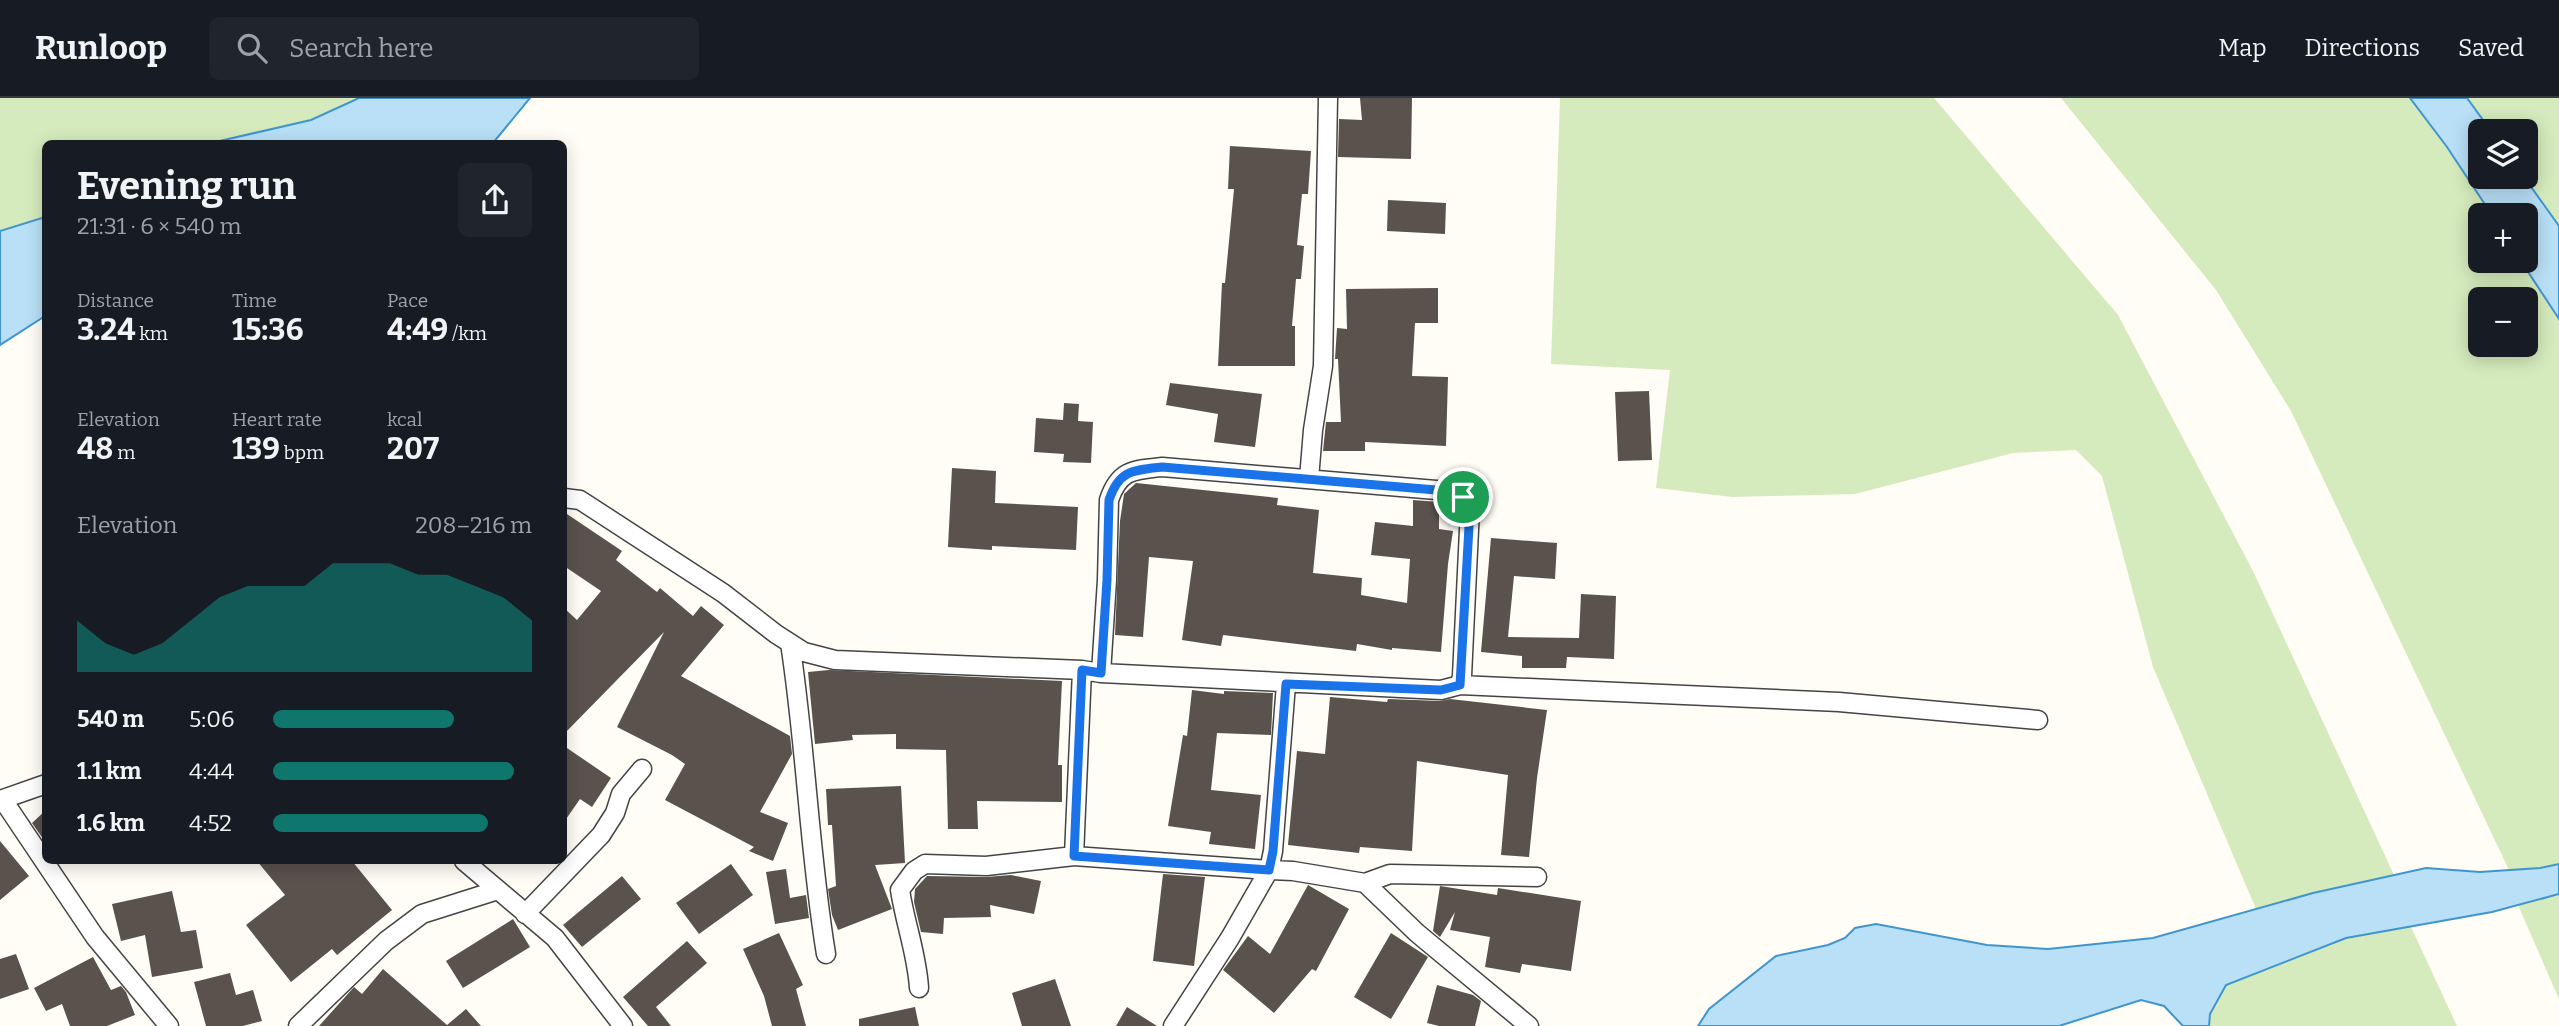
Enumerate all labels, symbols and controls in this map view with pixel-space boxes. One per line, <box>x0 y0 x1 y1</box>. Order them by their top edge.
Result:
search box <box>209 17 699 80</box>
text: Runloop <box>35 28 167 68</box>
icon: search <box>233 29 271 67</box>
text: Search here <box>289 33 433 64</box>
text: Map <box>2218 34 2267 62</box>
text: Directions <box>2305 34 2420 62</box>
text: Saved <box>2458 34 2524 62</box>
map controls <box>2468 119 2538 357</box>
button: layers <box>2468 119 2538 189</box>
text: Evening run <box>77 163 296 209</box>
button: share <box>458 163 532 237</box>
button: + <box>2468 203 2538 273</box>
text: 21:31 · 6 × 540 m <box>77 212 242 240</box>
button: − <box>2468 287 2538 357</box>
text: Distance <box>77 289 154 312</box>
text: Time <box>232 289 277 312</box>
text: Pace <box>387 289 428 312</box>
text: 3.24 <box>77 312 135 348</box>
text: 15:36 <box>232 312 303 348</box>
text: 4:49 <box>387 312 448 348</box>
text: km <box>135 322 168 345</box>
text: /km <box>448 322 487 345</box>
text: Elevation <box>77 408 160 431</box>
text: Heart rate <box>232 408 322 431</box>
text: kcal <box>387 408 422 431</box>
text: 48 <box>77 431 113 467</box>
text: 139 <box>232 431 280 467</box>
text: 207 <box>387 431 439 467</box>
text: m <box>113 441 135 464</box>
text: bpm <box>280 441 324 464</box>
pin <box>1433 467 1493 527</box>
icon: arrive <box>1444 478 1482 516</box>
text: Elevation <box>77 511 177 539</box>
text: 208–216 m <box>415 511 532 539</box>
text: 540 m <box>77 705 144 733</box>
text: 5:06 <box>189 705 234 733</box>
text: 1.1 km <box>77 757 141 785</box>
text: 4:44 <box>189 757 234 785</box>
text: 1.6 km <box>77 809 145 837</box>
text: 4:52 <box>189 809 232 837</box>

